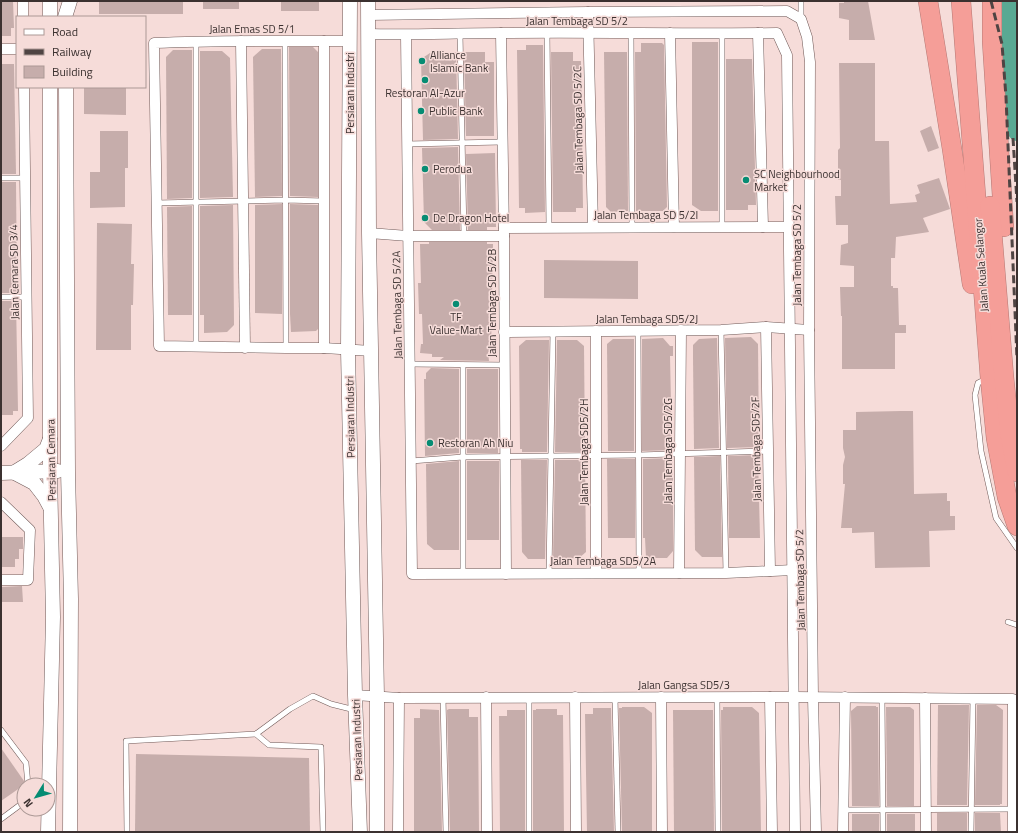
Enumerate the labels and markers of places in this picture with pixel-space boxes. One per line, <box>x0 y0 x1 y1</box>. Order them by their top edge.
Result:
place label: Alliance Islamic Bank <box>430 47 489 76</box>
marker: Alliance Islamic Bank <box>417 56 427 66</box>
marker: Restoran Al-Azur <box>420 75 430 85</box>
place label: Restoran Al-Azur <box>385 85 465 101</box>
place label: Public Bank <box>429 103 484 119</box>
marker: Public Bank <box>416 106 426 116</box>
place label: Perodua <box>433 161 472 177</box>
marker: Perodua <box>420 164 430 174</box>
place label: SC Neighbourhood Market <box>754 166 840 195</box>
marker: SC Neighbourhood Market <box>741 175 751 185</box>
place label: De Dragon Hotel <box>433 210 509 226</box>
marker: De Dragon Hotel <box>420 213 430 223</box>
marker: TF Value-Mart <box>451 299 461 309</box>
place label: TF Value-Mart <box>430 309 483 338</box>
place label: Restoran Ah Niu <box>438 435 513 451</box>
marker: Restoran Ah Niu <box>425 438 435 448</box>

